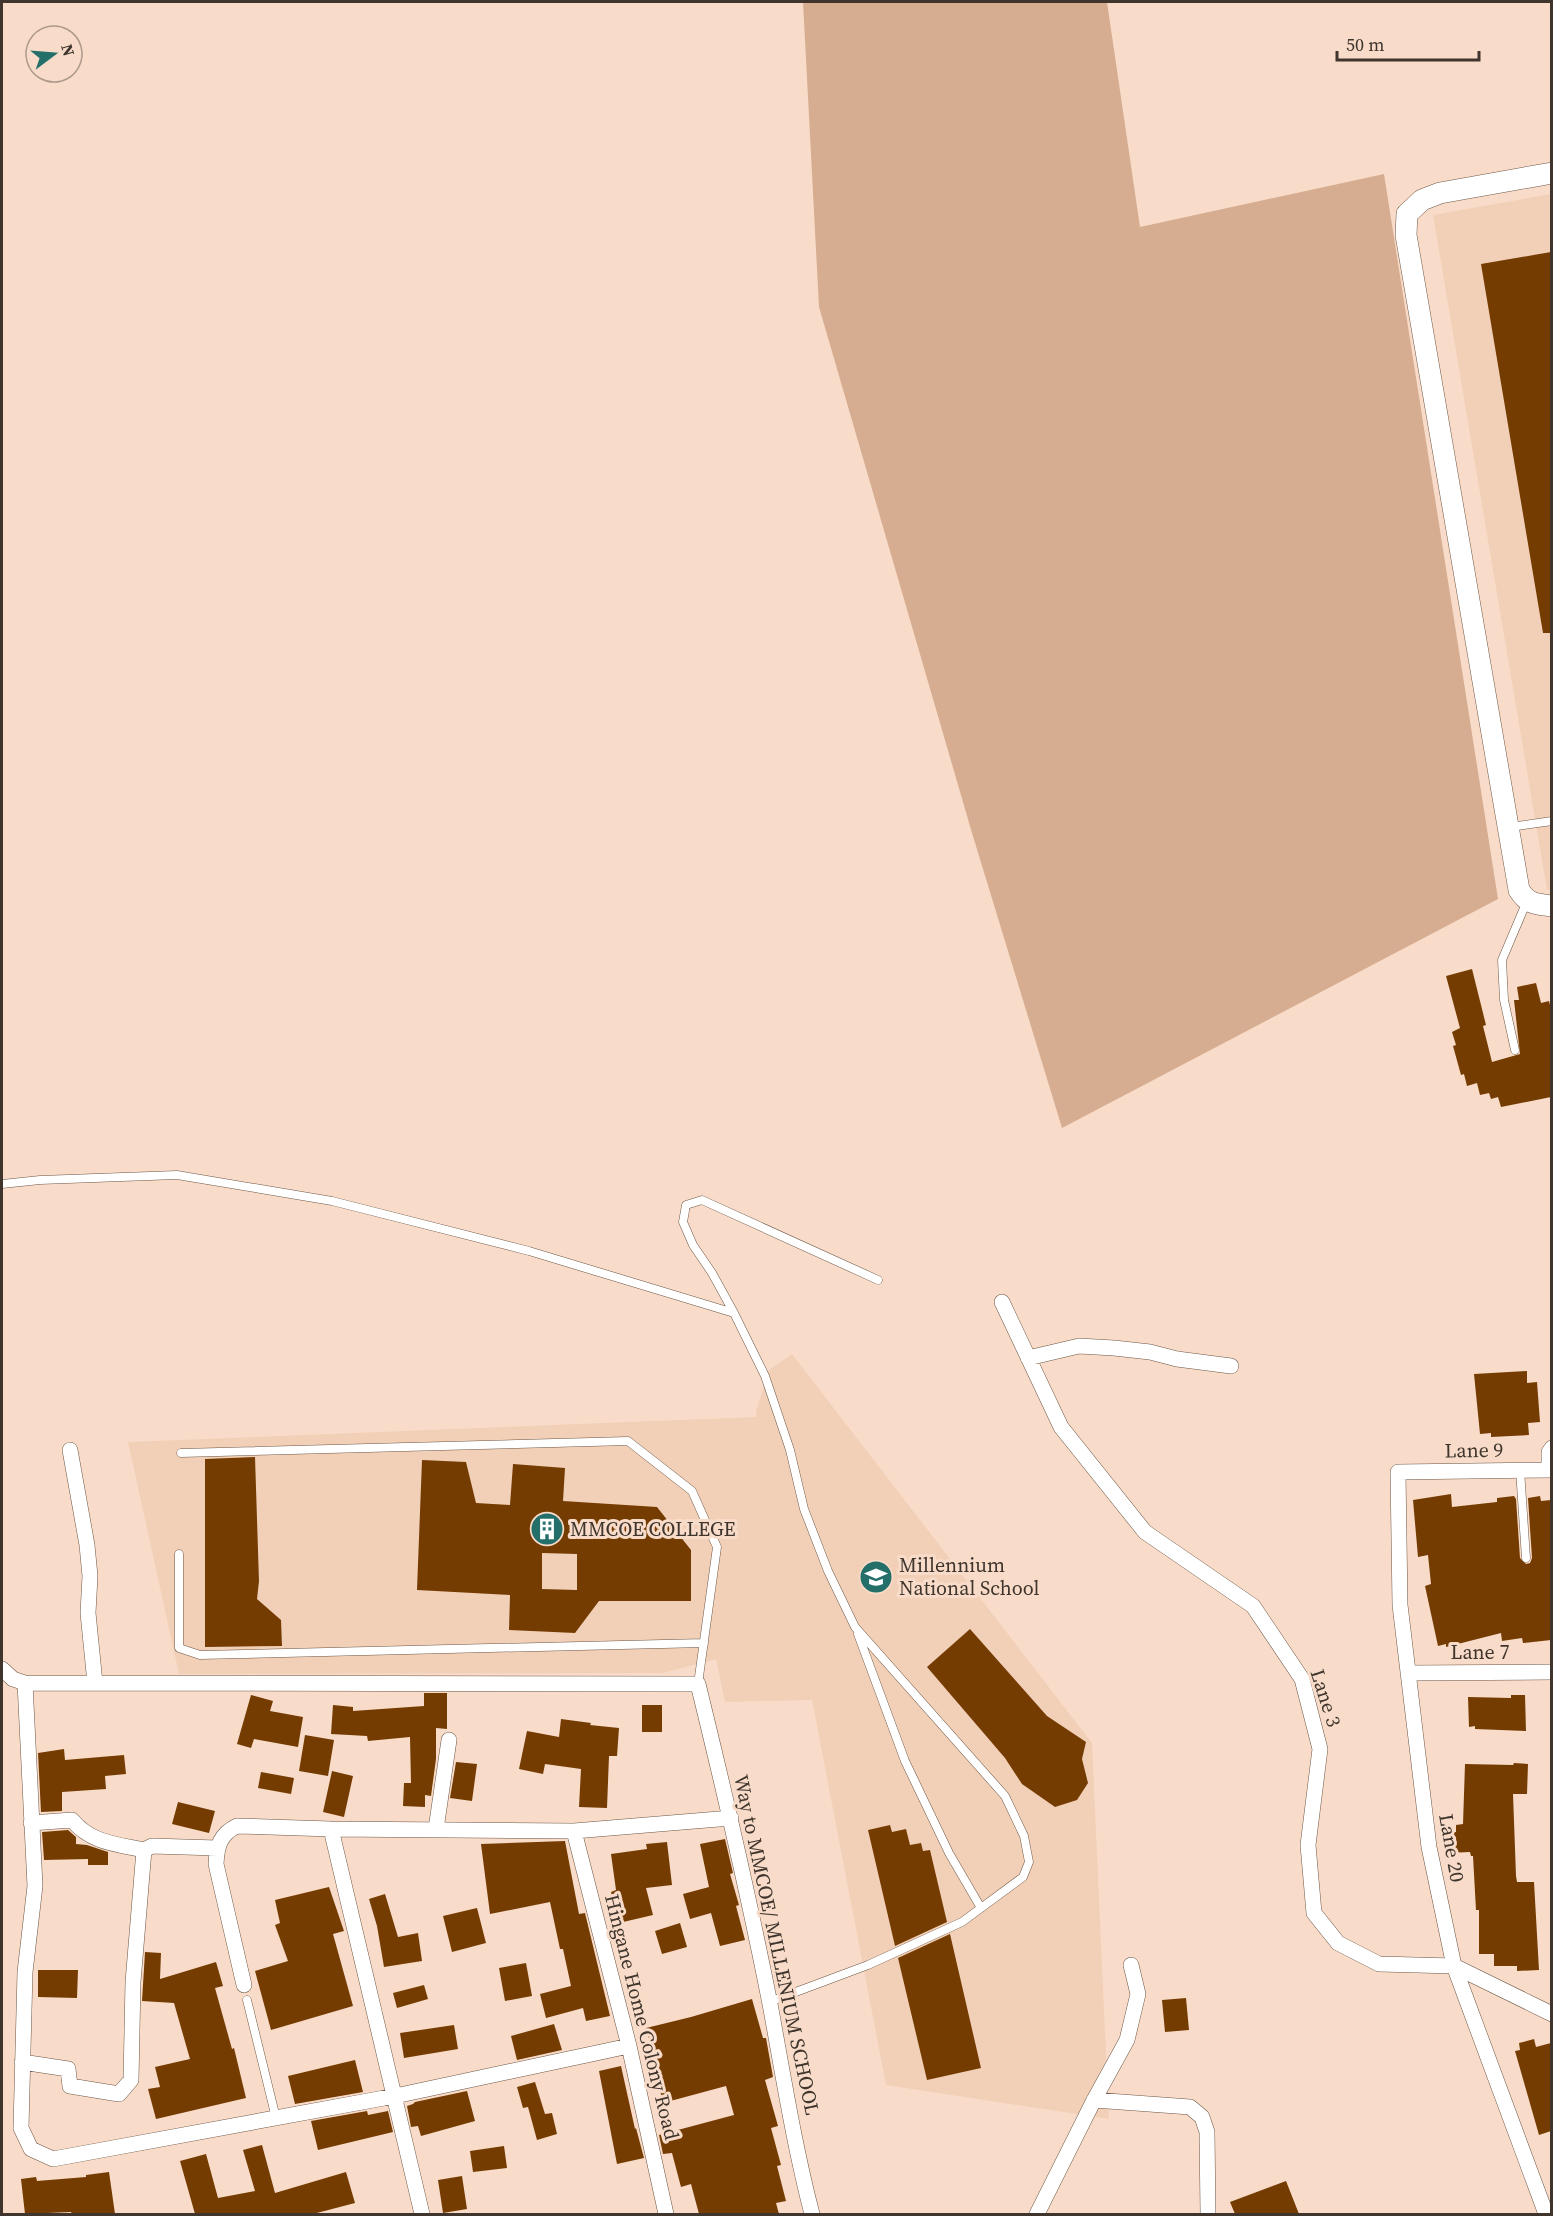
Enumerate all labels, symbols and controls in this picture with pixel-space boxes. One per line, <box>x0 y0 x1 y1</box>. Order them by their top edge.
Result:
north arrow <box>24 24 84 84</box>
scale bar <box>1337 24 1480 62</box>
text: 50 m <box>1346 32 1384 57</box>
text: N <box>56 41 81 59</box>
street label: Lane 9 <box>1444 1435 1504 1465</box>
building icon: MMCOE COLLEGE <box>529 1511 565 1547</box>
place label: MMCOE COLLEGE <box>570 1515 736 1543</box>
place label: Millennium National School <box>899 1551 1040 1602</box>
school or university icon: Millennium National School <box>858 1559 894 1595</box>
street label: Lane 7 <box>1451 1638 1509 1666</box>
street label: Lane 3 <box>1304 1666 1348 1730</box>
street label: Way to MMCOE/ MILLENIUM SCHOOL <box>727 1772 827 2118</box>
street label: Lane 20 <box>1432 1812 1472 1884</box>
street label: Hingane Home Colony Road <box>598 1891 686 2143</box>

